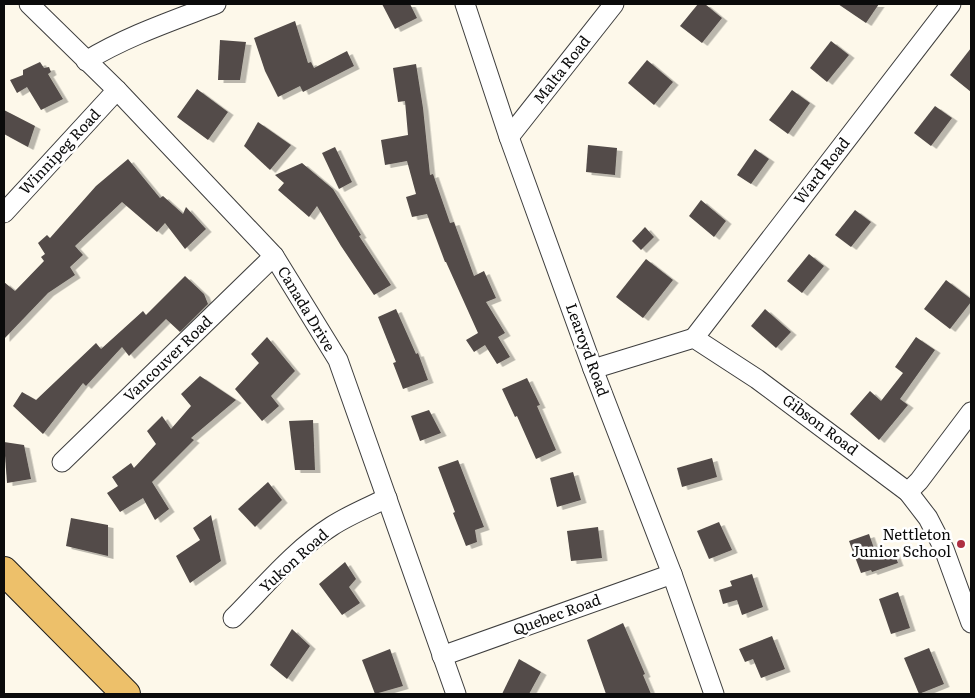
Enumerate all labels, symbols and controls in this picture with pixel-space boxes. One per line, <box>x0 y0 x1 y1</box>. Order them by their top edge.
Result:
street label: Malta Road <box>527 30 595 108</box>
street label: Winnipeg Road <box>13 103 105 199</box>
street label: Ward Road <box>787 132 854 209</box>
street label: Canada Drive <box>273 261 342 355</box>
street label: Learoyd Road <box>561 300 616 399</box>
street label: Vancouver Road <box>117 309 217 406</box>
street label: Gibson Road <box>778 388 864 460</box>
place label: Nettleton Junior School <box>851 522 951 562</box>
street label: Yukon Road <box>253 523 333 597</box>
marker: Nettleton Junior School <box>955 538 967 550</box>
street label: Quebec Road <box>509 587 604 640</box>

